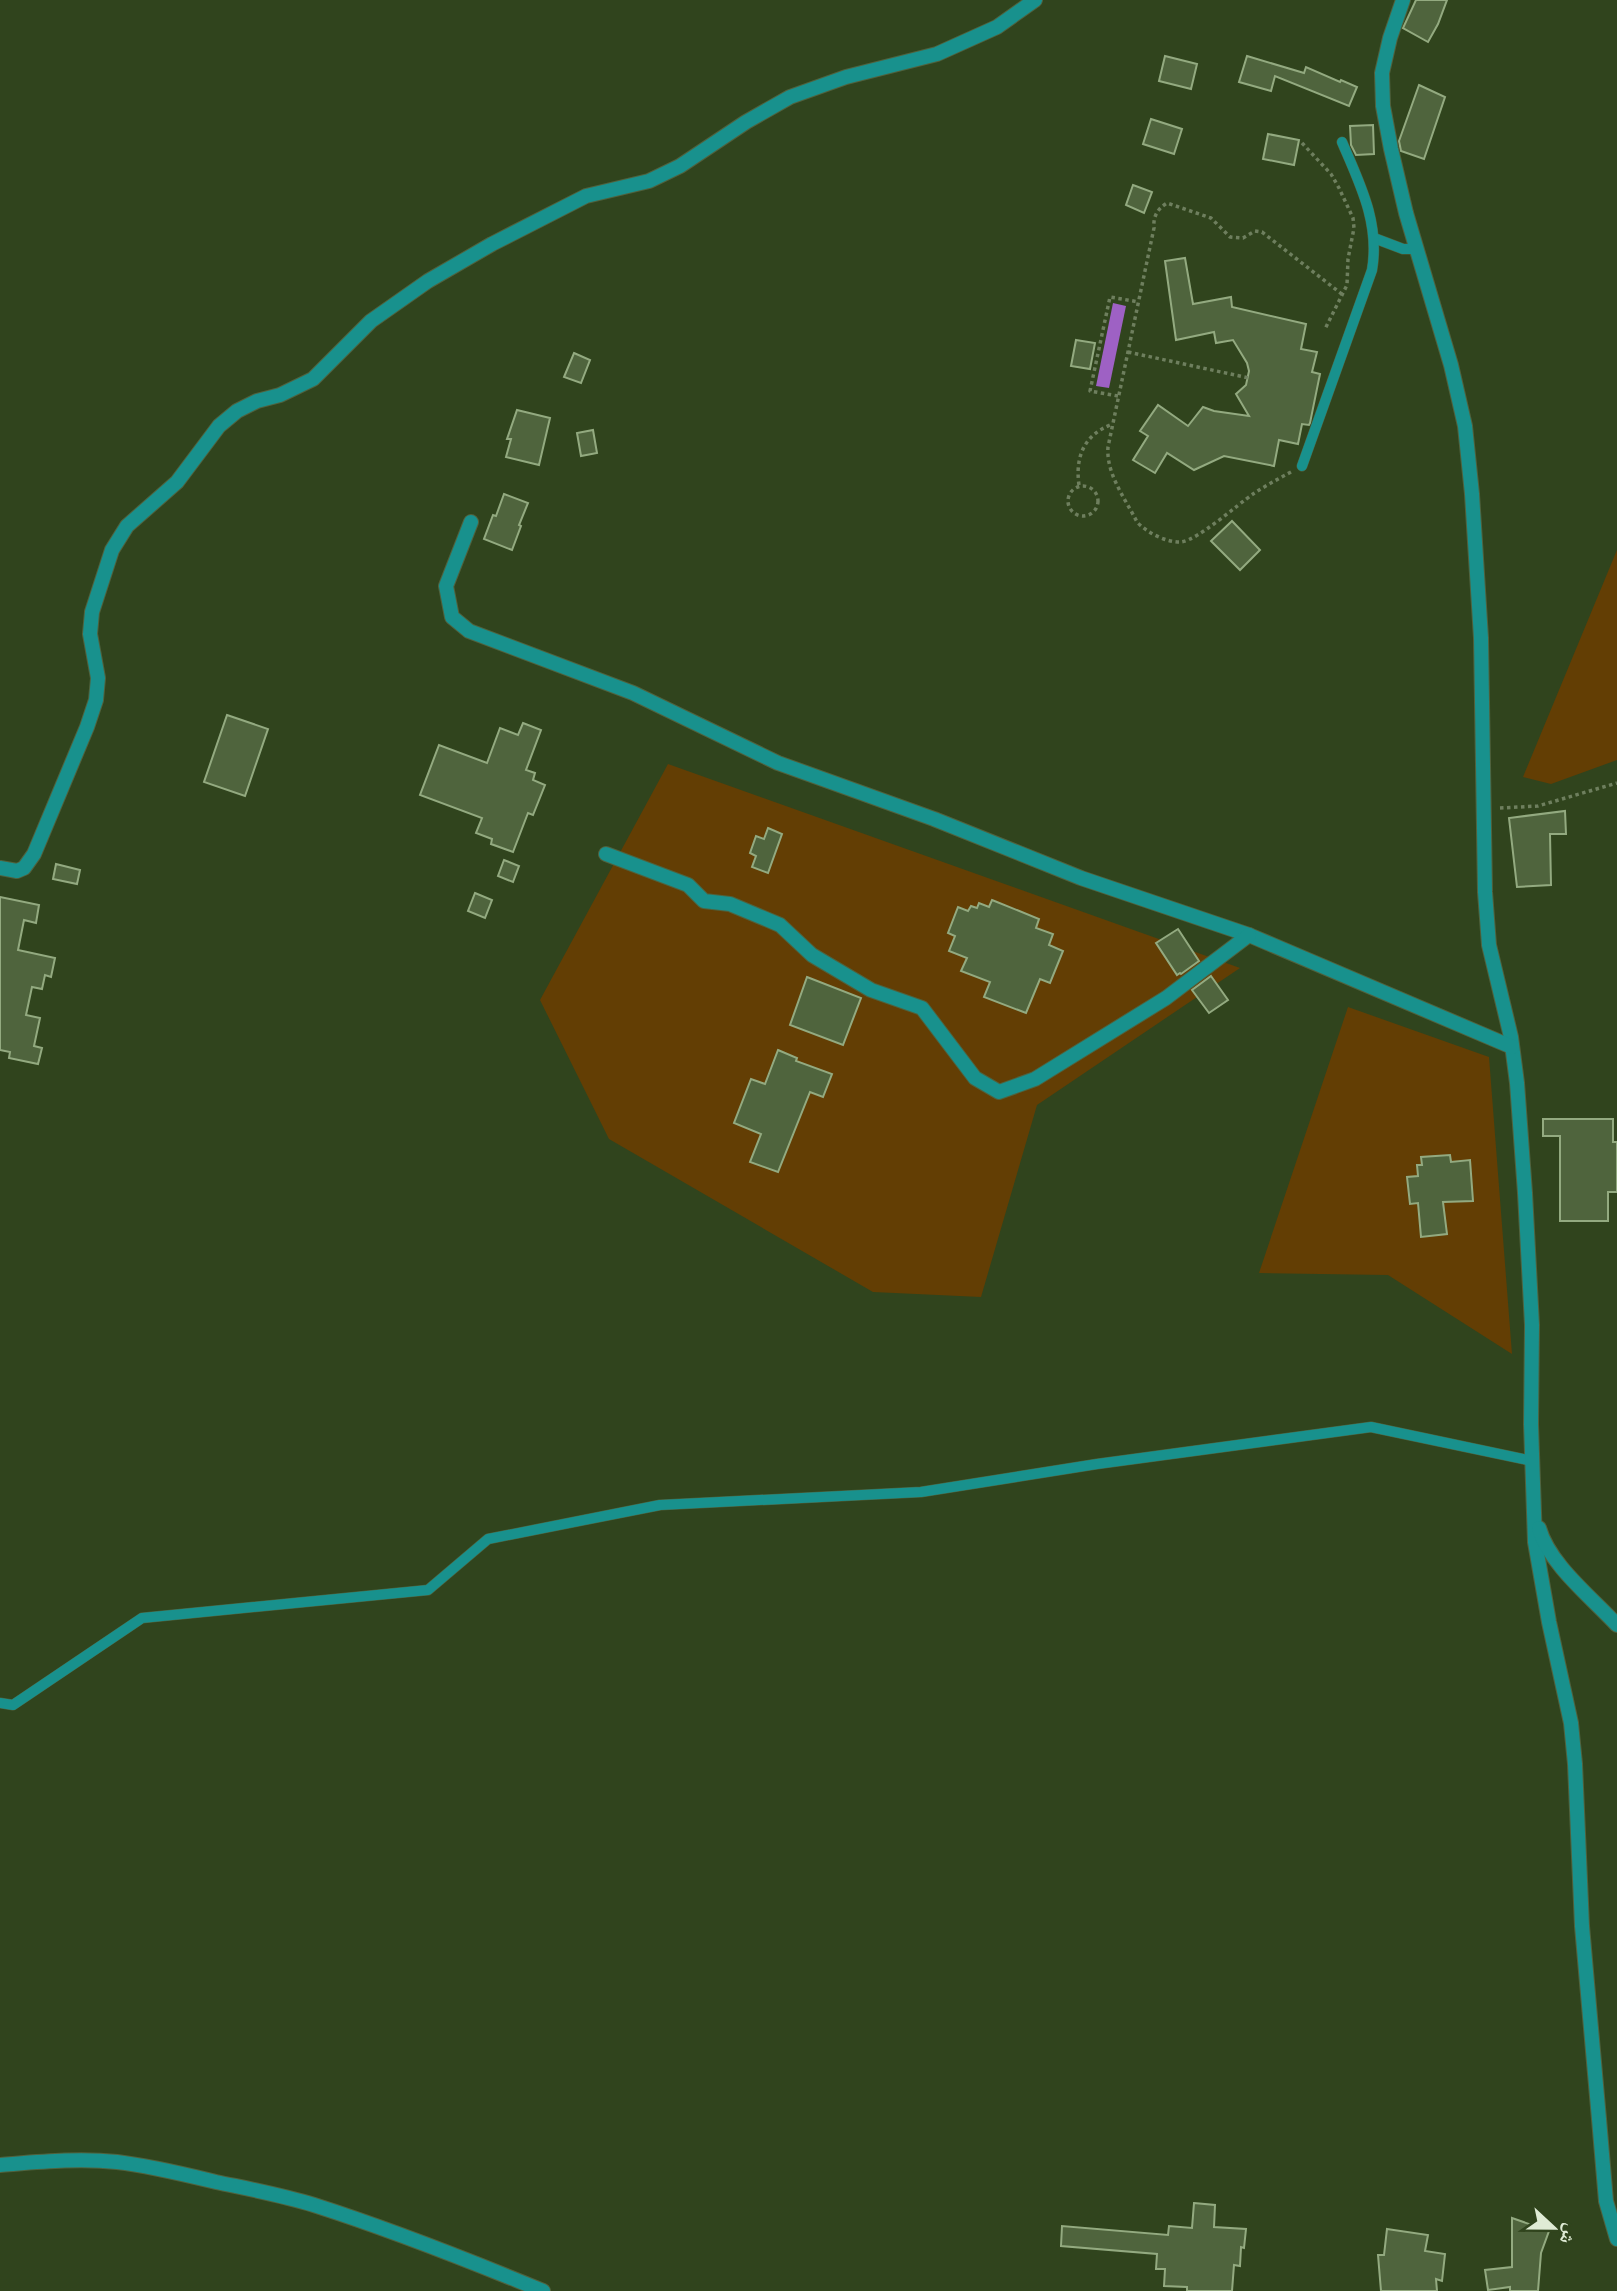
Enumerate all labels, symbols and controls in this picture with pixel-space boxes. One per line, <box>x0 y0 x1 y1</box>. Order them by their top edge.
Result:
north arrow <box>1519 2193 1589 2263</box>
text: ش <box>1555 2221 1585 2248</box>

